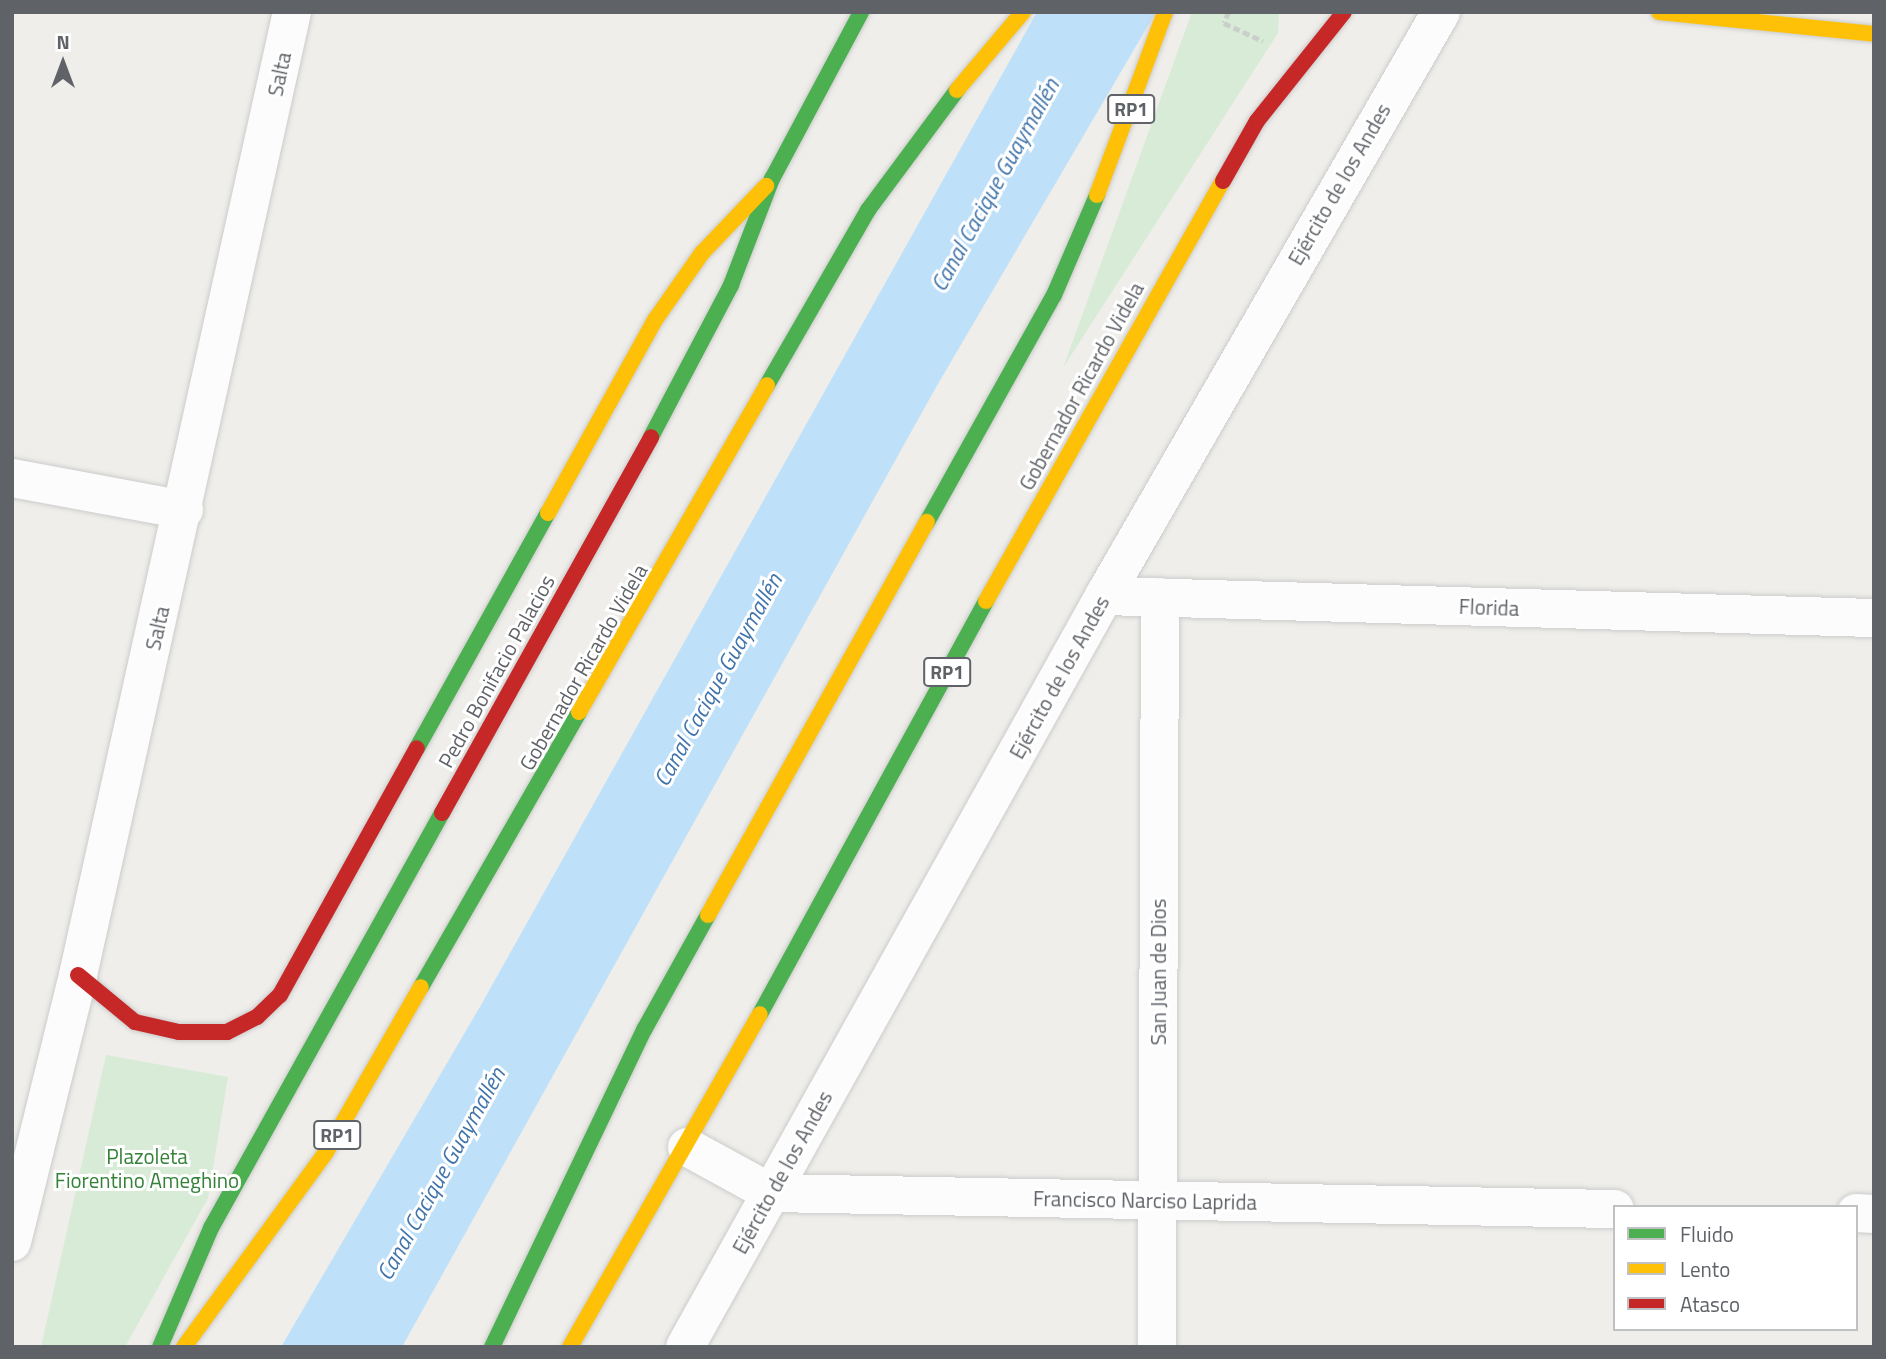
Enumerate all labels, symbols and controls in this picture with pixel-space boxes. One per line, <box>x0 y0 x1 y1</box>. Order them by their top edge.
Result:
text: N <box>56 27 70 56</box>
north arrow <box>28 28 98 98</box>
street label: Salta <box>262 50 296 98</box>
water label: Canal Cacique Guaymallén <box>925 74 1065 296</box>
road number: RP1 <box>1106 94 1156 124</box>
street label: Ejército de los Andes <box>1282 99 1396 269</box>
street label: Gobernador Ricardo Videla <box>1013 278 1149 494</box>
street label: Gobernador Ricardo Videla <box>514 559 652 775</box>
water label: Canal Cacique Guaymallén <box>648 569 788 791</box>
street label: Pedro Bonifacio Palacios <box>432 570 560 772</box>
street label: Ejército de los Andes <box>1004 591 1114 763</box>
street label: Florida <box>1458 593 1520 621</box>
street label: Salta <box>140 603 174 653</box>
road number: RP1 <box>922 656 972 688</box>
street label: San Juan de Dios <box>1145 899 1171 1045</box>
water label: Canal Cacique Guaymallén <box>371 1063 511 1285</box>
street label: Ejército de los Andes <box>727 1086 837 1258</box>
road number: RP1 <box>312 1120 362 1150</box>
park label: Plazoleta Fiorentino Ameghino <box>55 1143 239 1193</box>
street label: Francisco Narciso Laprida <box>1033 1185 1257 1215</box>
legend <box>1613 1205 1858 1331</box>
text: Fluido <box>1680 1218 1734 1250</box>
text: Lento <box>1680 1253 1730 1285</box>
text: Atasco <box>1680 1288 1740 1320</box>

